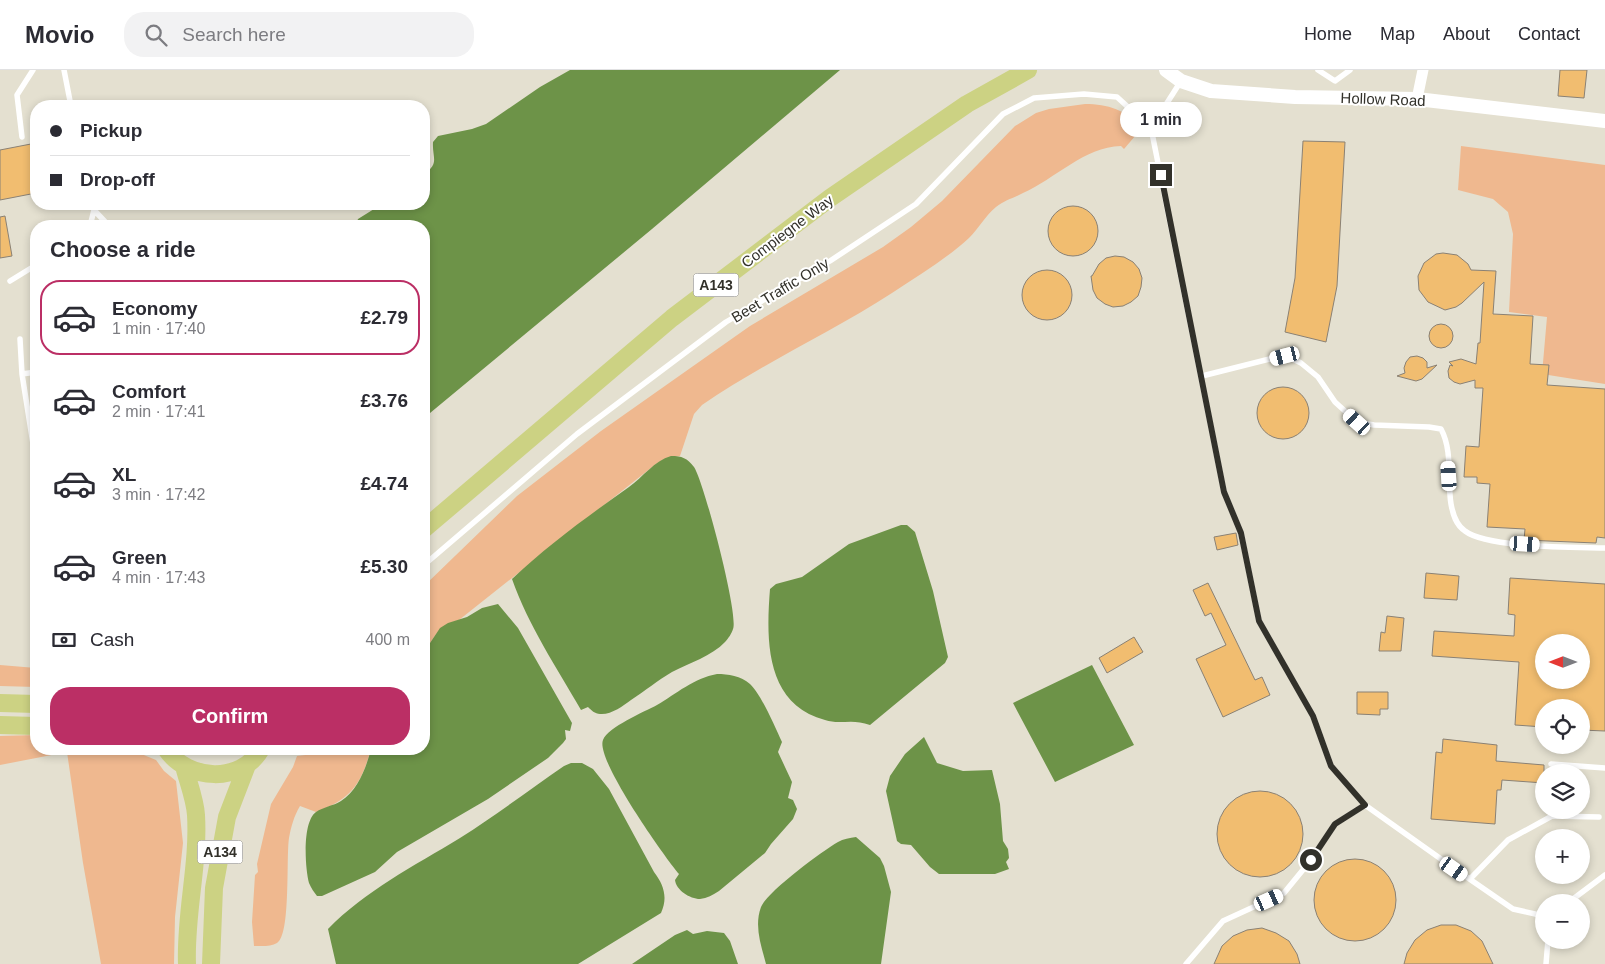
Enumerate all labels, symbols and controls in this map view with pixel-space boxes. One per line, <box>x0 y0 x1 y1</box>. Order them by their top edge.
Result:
search box <box>124 12 474 57</box>
text: Movio <box>25 21 94 48</box>
icon: search <box>142 21 170 49</box>
text: Search here <box>182 24 286 45</box>
text: Home <box>1304 24 1352 44</box>
text: Map <box>1380 24 1415 44</box>
text: About <box>1443 24 1490 44</box>
text: Contact <box>1518 24 1580 44</box>
street label: Hollow Road <box>1340 89 1426 109</box>
callout: 1 min <box>1120 102 1202 138</box>
text: 1 min <box>1140 111 1182 128</box>
text: Pickup <box>80 120 142 141</box>
route end <box>1150 164 1172 186</box>
text: Drop-off <box>80 169 155 190</box>
street label: Compiegne Way <box>738 191 837 271</box>
text: Choose a ride <box>50 237 195 262</box>
street label: Beet Traffic Only <box>728 254 832 326</box>
road number: A143 <box>694 274 738 296</box>
icon: car <box>52 295 97 340</box>
text: Economy <box>112 298 198 319</box>
text: £2.79 <box>360 307 408 328</box>
text: 1 min · 17:40 <box>112 320 205 337</box>
car <box>1268 345 1301 367</box>
icon: car <box>52 378 97 423</box>
text: Comfort <box>112 381 186 402</box>
text: £3.76 <box>360 390 408 411</box>
text: 2 min · 17:41 <box>112 403 205 420</box>
car <box>1340 406 1373 438</box>
icon: car <box>52 461 97 506</box>
car <box>1440 461 1457 491</box>
text: XL <box>112 464 136 485</box>
text: £4.74 <box>360 473 408 494</box>
text: 3 min · 17:42 <box>112 486 205 503</box>
car <box>1509 536 1540 552</box>
icon: car <box>52 544 97 589</box>
text: Green <box>112 547 167 568</box>
text: £5.30 <box>360 556 408 577</box>
text: 4 min · 17:43 <box>112 569 205 586</box>
icon: cash <box>50 626 78 654</box>
text: Cash <box>90 629 134 650</box>
text: 400 m <box>366 631 410 648</box>
north arrow <box>1535 634 1590 689</box>
map controls <box>1535 634 1590 949</box>
button: Confirm <box>50 687 410 745</box>
button: locate <box>1535 699 1590 754</box>
button: layers <box>1535 764 1590 819</box>
button: + <box>1535 829 1590 884</box>
road number: A134 <box>198 840 242 864</box>
route start <box>1300 849 1322 871</box>
car <box>1437 854 1470 884</box>
car <box>1252 887 1285 913</box>
button: − <box>1535 894 1590 949</box>

